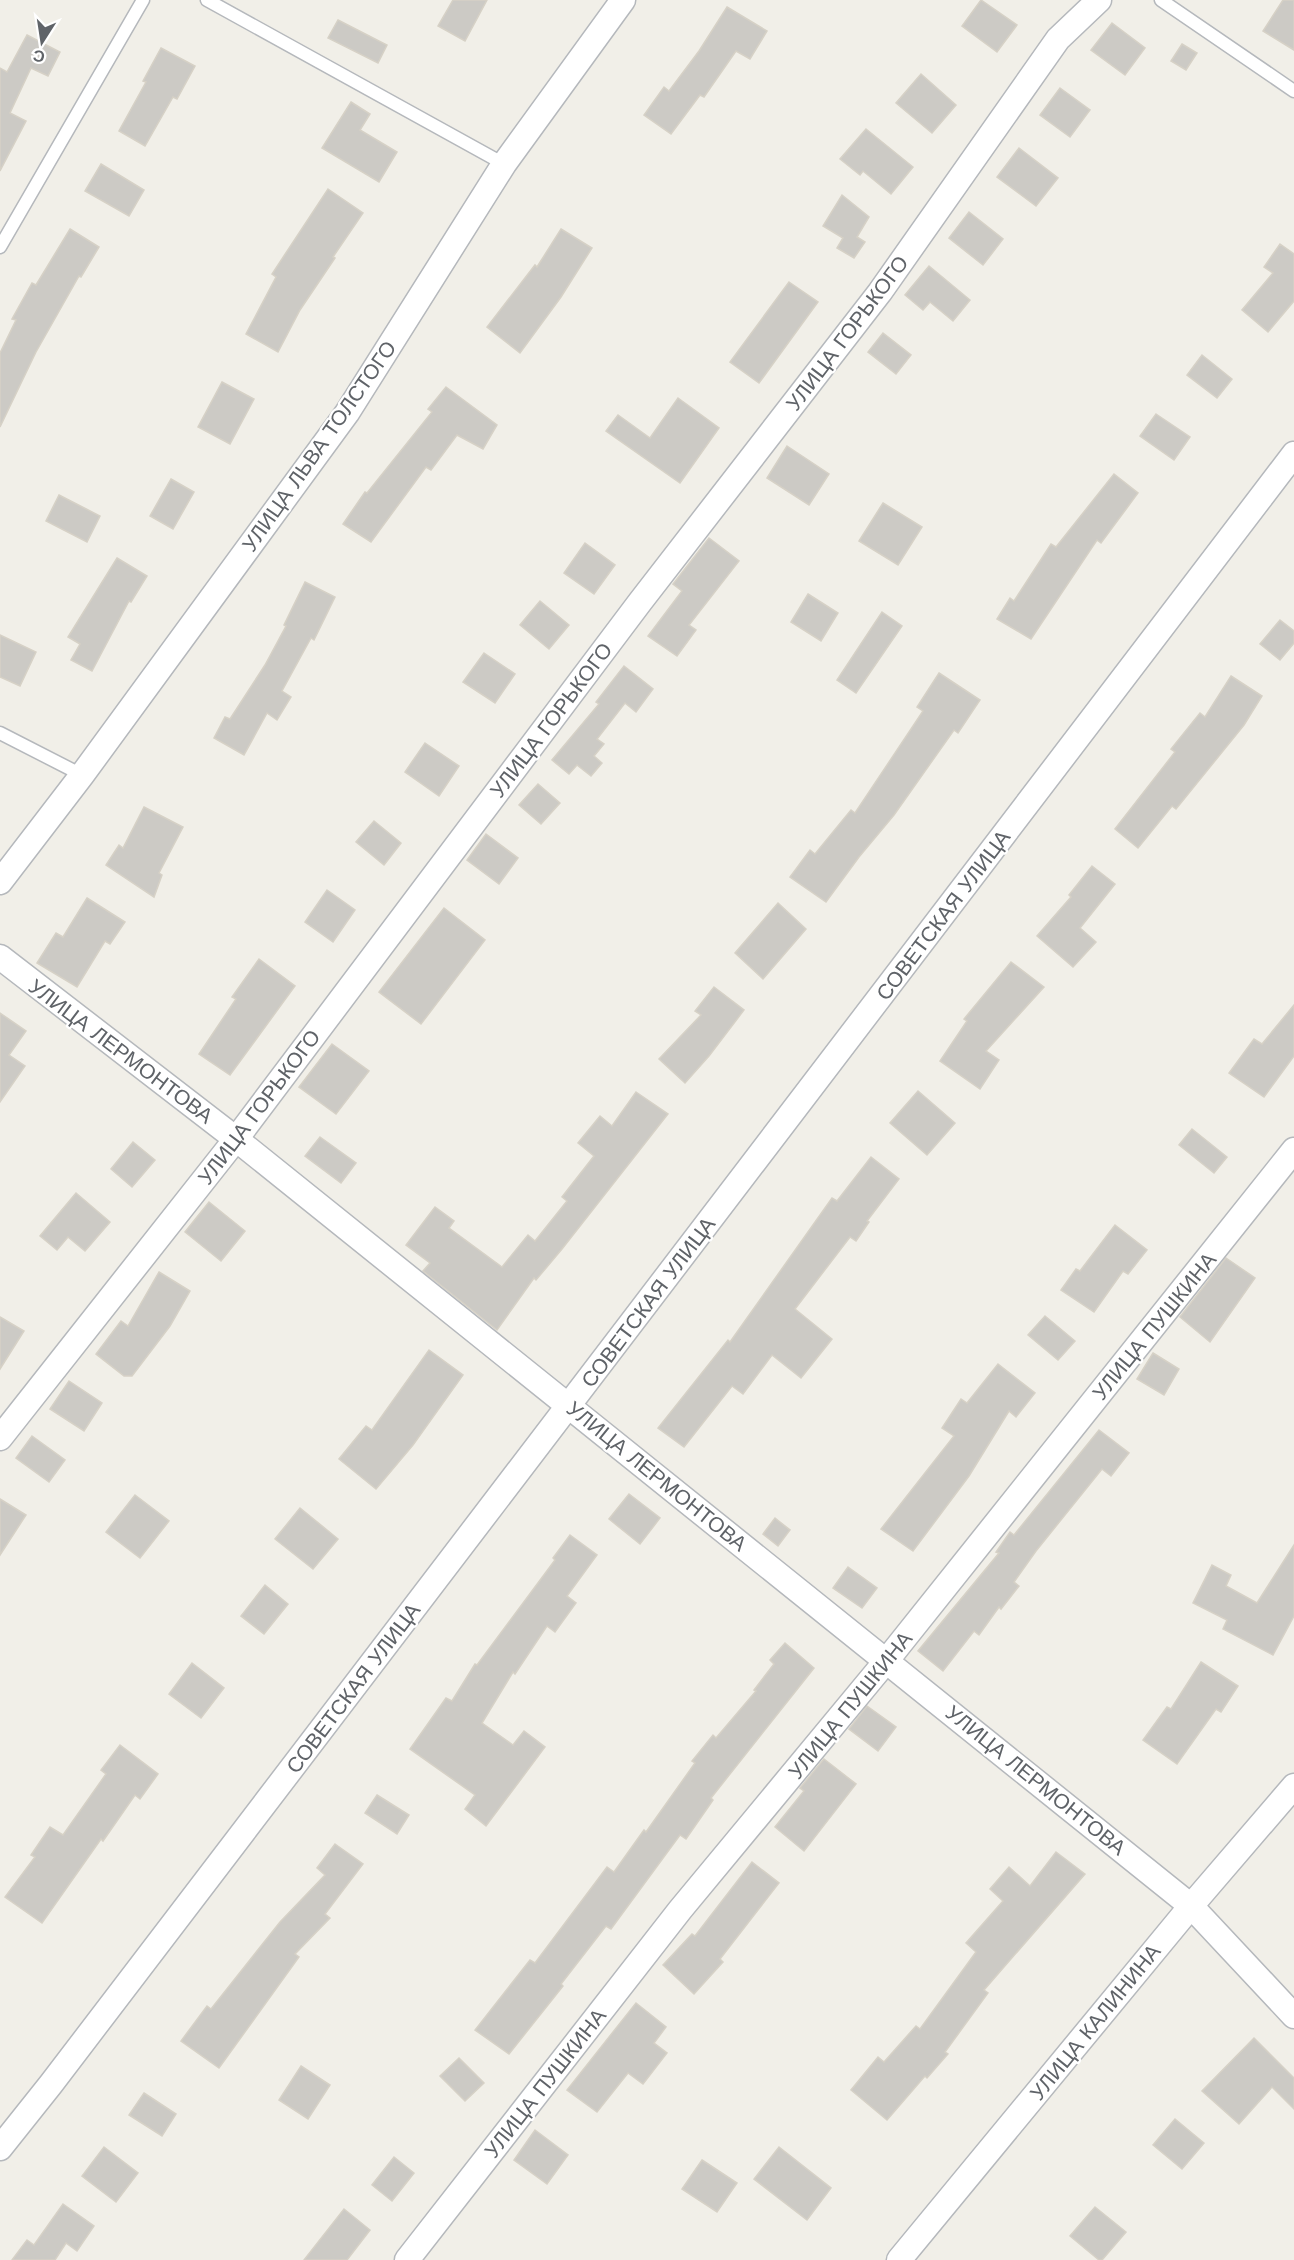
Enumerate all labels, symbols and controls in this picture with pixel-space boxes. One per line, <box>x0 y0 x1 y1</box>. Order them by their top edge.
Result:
north arrow <box>12 12 72 72</box>
text: С <box>31 46 47 67</box>
street label: УЛИЦА ГОРЬКОГО <box>781 251 913 415</box>
street label: УЛИЦА ЛЬВА ТОЛСТОГО <box>237 336 401 556</box>
street label: УЛИЦА ГОРЬКОГО <box>485 638 617 802</box>
street label: СОВЕТСКАЯ УЛИЦА <box>871 825 1015 1005</box>
street label: УЛИЦА ЛЕРМОНТОВА <box>24 974 218 1128</box>
street label: УЛИЦА ГОРЬКОГО <box>193 1025 325 1189</box>
street label: СОВЕТСКАЯ УЛИЦА <box>576 1212 720 1392</box>
street label: УЛИЦА ПУШКИНА <box>1087 1247 1221 1405</box>
street label: УЛИЦА ЛЕРМОНТОВА <box>562 1396 752 1556</box>
street label: СОВЕТСКАЯ УЛИЦА <box>281 1598 425 1778</box>
street label: УЛИЦА ПУШКИНА <box>783 1626 917 1784</box>
street label: УЛИЦА ЛЕРМОНТОВА <box>941 1700 1131 1860</box>
street label: УЛИЦА КАЛИНИНА <box>1024 1939 1166 2105</box>
street label: УЛИЦА ПУШКИНА <box>479 2003 611 2163</box>

